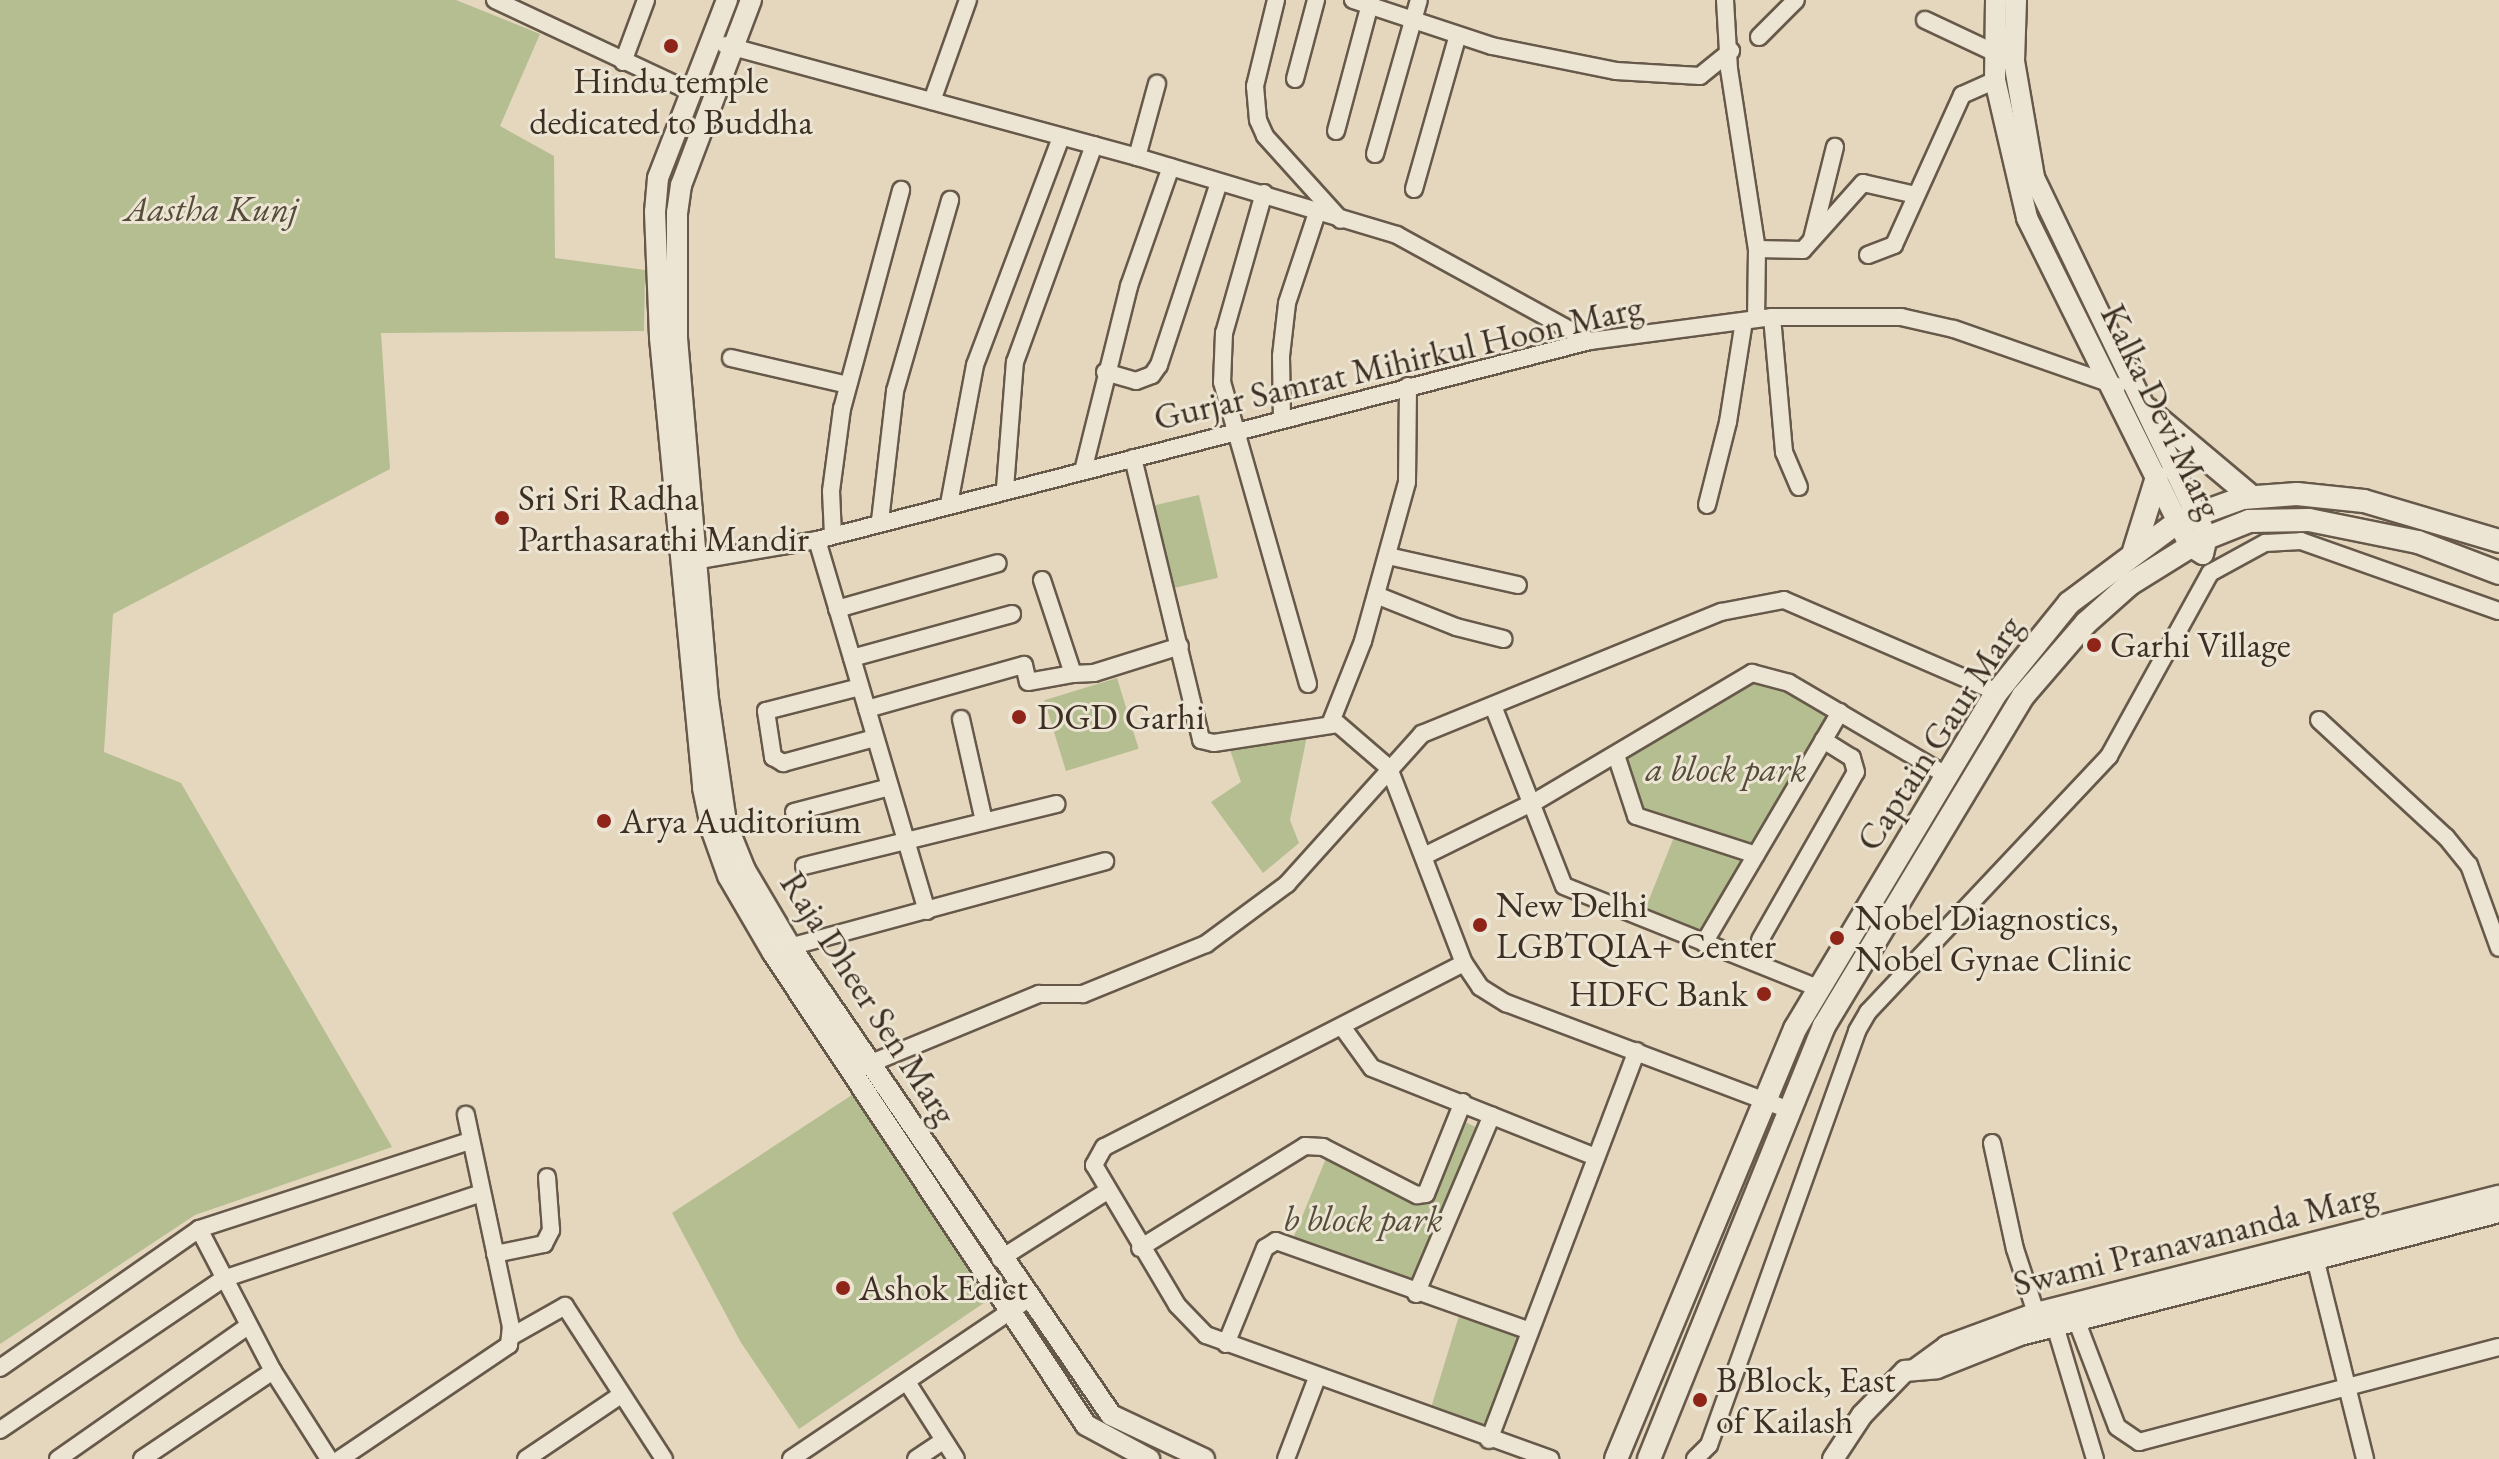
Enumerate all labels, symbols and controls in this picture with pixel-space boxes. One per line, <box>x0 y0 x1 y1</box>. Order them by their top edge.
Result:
marker: Hindu temple dedicated to Buddha <box>662 37 680 55</box>
place label: Hindu temple dedicated to Buddha <box>529 58 813 143</box>
park label: Aastha Kunj <box>124 187 298 231</box>
street label: Gurjar Samrat Mihirkul Hoon Marg <box>1150 285 1646 439</box>
street label: Kalka Devi Marg <box>2092 297 2232 525</box>
place label: Sri Sri Radha Parthasarathi Mandir <box>518 475 809 560</box>
marker: Sri Sri Radha Parthasarathi Mandir <box>493 509 511 527</box>
street label: Captain Gaur Marg <box>1847 607 2031 859</box>
place label: Garhi Village <box>2110 623 2291 667</box>
marker: Garhi Village <box>2085 636 2103 654</box>
place label: DGD Garhi <box>1037 695 1205 739</box>
marker: DGD Garhi <box>1008 706 1030 728</box>
park label: a block park <box>1645 747 1807 791</box>
place label: Arya Auditorium <box>620 799 862 843</box>
marker: Arya Auditorium <box>595 812 613 830</box>
street label: Raja Dheer Sen Marg <box>771 863 967 1133</box>
place label: New Delhi LGBTQIA+ Center <box>1496 882 1776 967</box>
place label: Nobel Diagnostics, Nobel Gynae Clinic <box>1855 895 2132 980</box>
marker: New Delhi LGBTQIA+ Center <box>1471 916 1489 934</box>
marker: Nobel Diagnostics, Nobel Gynae Clinic <box>1826 927 1848 949</box>
place label: HDFC Bank <box>1569 972 1748 1016</box>
marker: HDFC Bank <box>1755 985 1773 1003</box>
street label: Swami Pranavananda Marg <box>2008 1173 2382 1305</box>
park label: b block park <box>1283 1197 1443 1241</box>
place label: Ashok Edict <box>859 1266 1028 1310</box>
marker: Ashok Edict <box>834 1279 852 1297</box>
place label: B Block, East of Kailash <box>1716 1357 1896 1442</box>
marker: B Block, East of Kailash <box>1691 1391 1709 1409</box>

